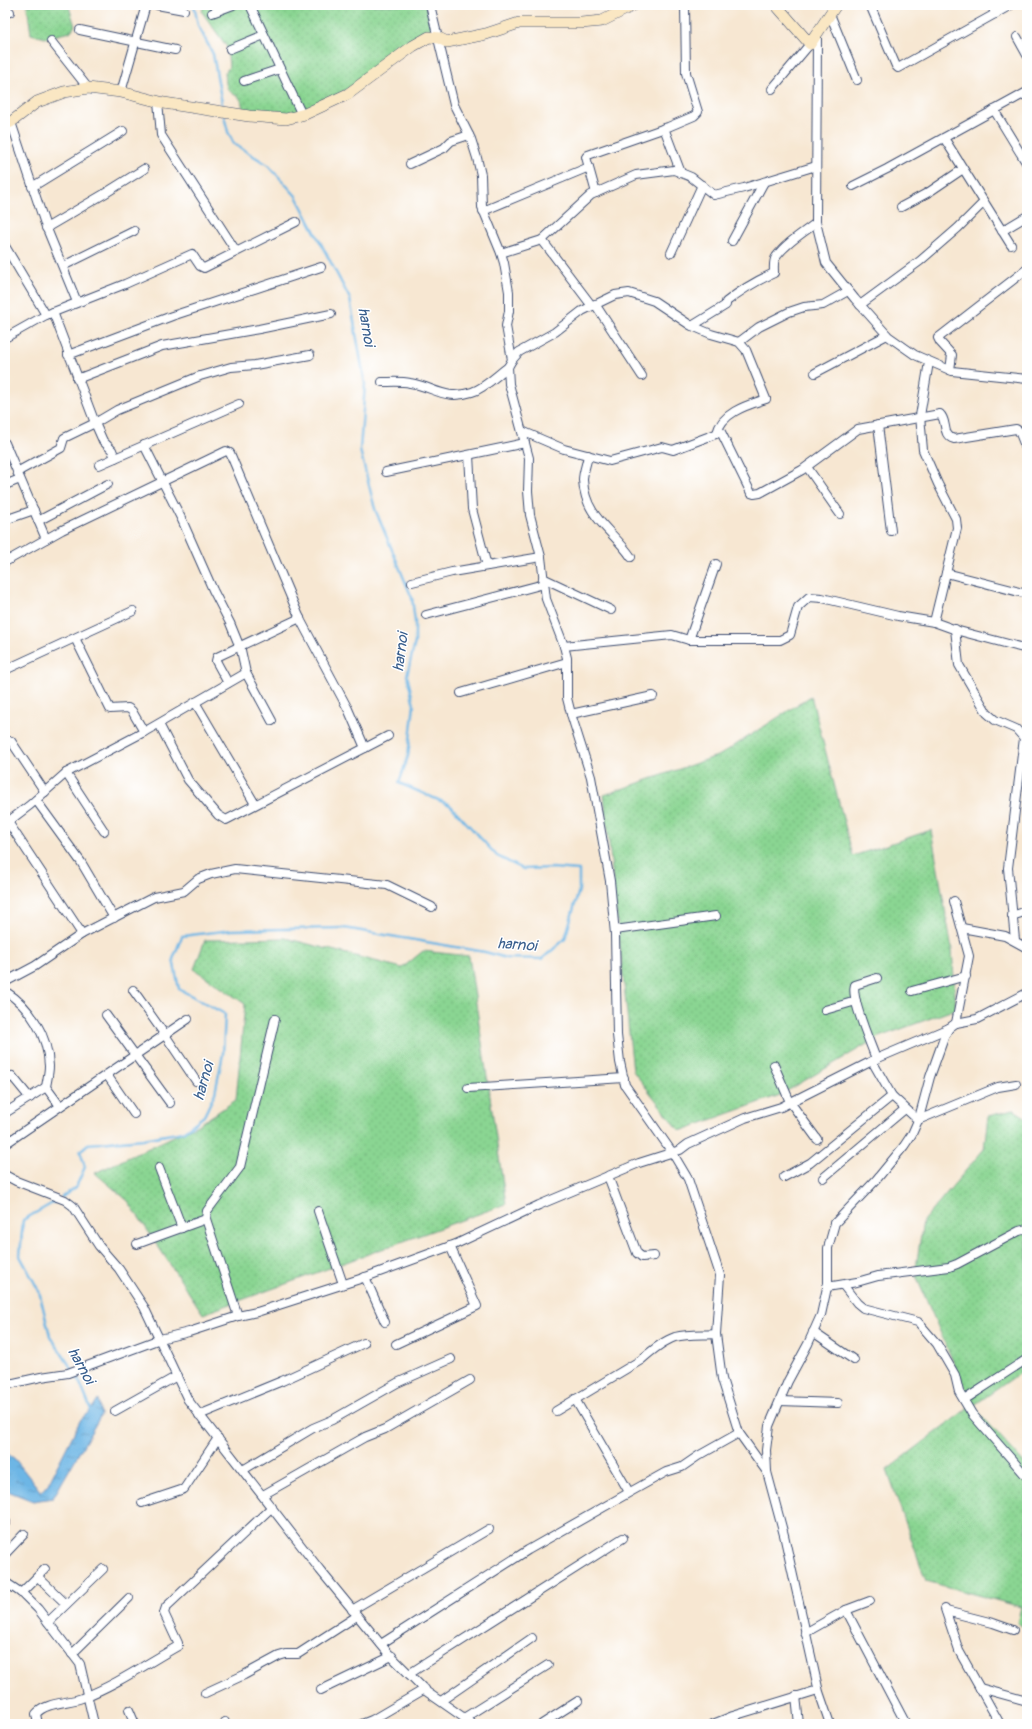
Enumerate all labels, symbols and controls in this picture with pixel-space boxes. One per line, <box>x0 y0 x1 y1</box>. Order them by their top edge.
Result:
water label: harnoi <box>353 306 379 350</box>
water label: harnoi <box>389 629 413 672</box>
water label: harnoi <box>497 934 539 956</box>
water label: harnoi <box>190 1057 219 1102</box>
water label: harnoi <box>63 1344 100 1390</box>

